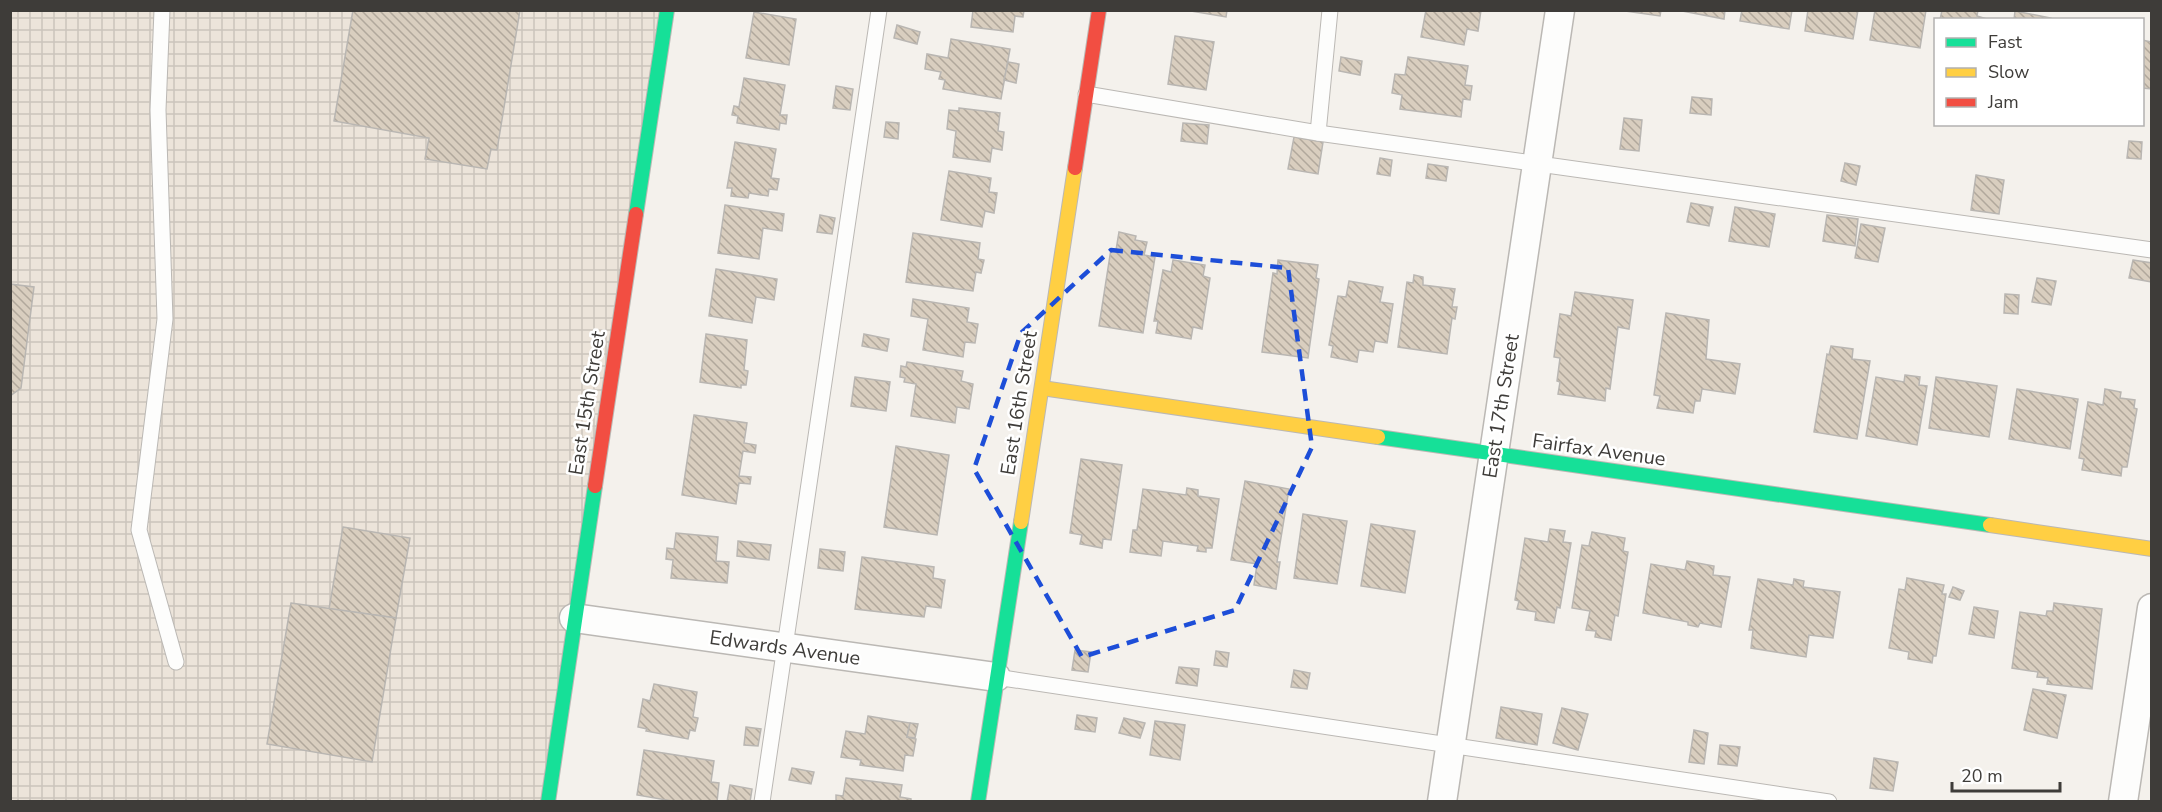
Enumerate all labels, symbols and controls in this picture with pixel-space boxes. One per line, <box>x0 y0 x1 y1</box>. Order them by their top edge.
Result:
legend <box>1934 18 2144 126</box>
text: Fast <box>1988 30 2023 54</box>
text: Slow <box>1988 60 2029 84</box>
text: Jam <box>1987 90 2019 114</box>
street label: East 15th Street <box>562 328 612 477</box>
street label: East 16th Street <box>994 328 1044 477</box>
street label: East 17th Street <box>1476 331 1526 480</box>
street label: Fairfax Avenue <box>1531 427 1667 473</box>
street label: Edwards Avenue <box>708 624 862 672</box>
scale bar <box>1952 755 2060 793</box>
text: 20 m <box>1961 764 2003 788</box>

